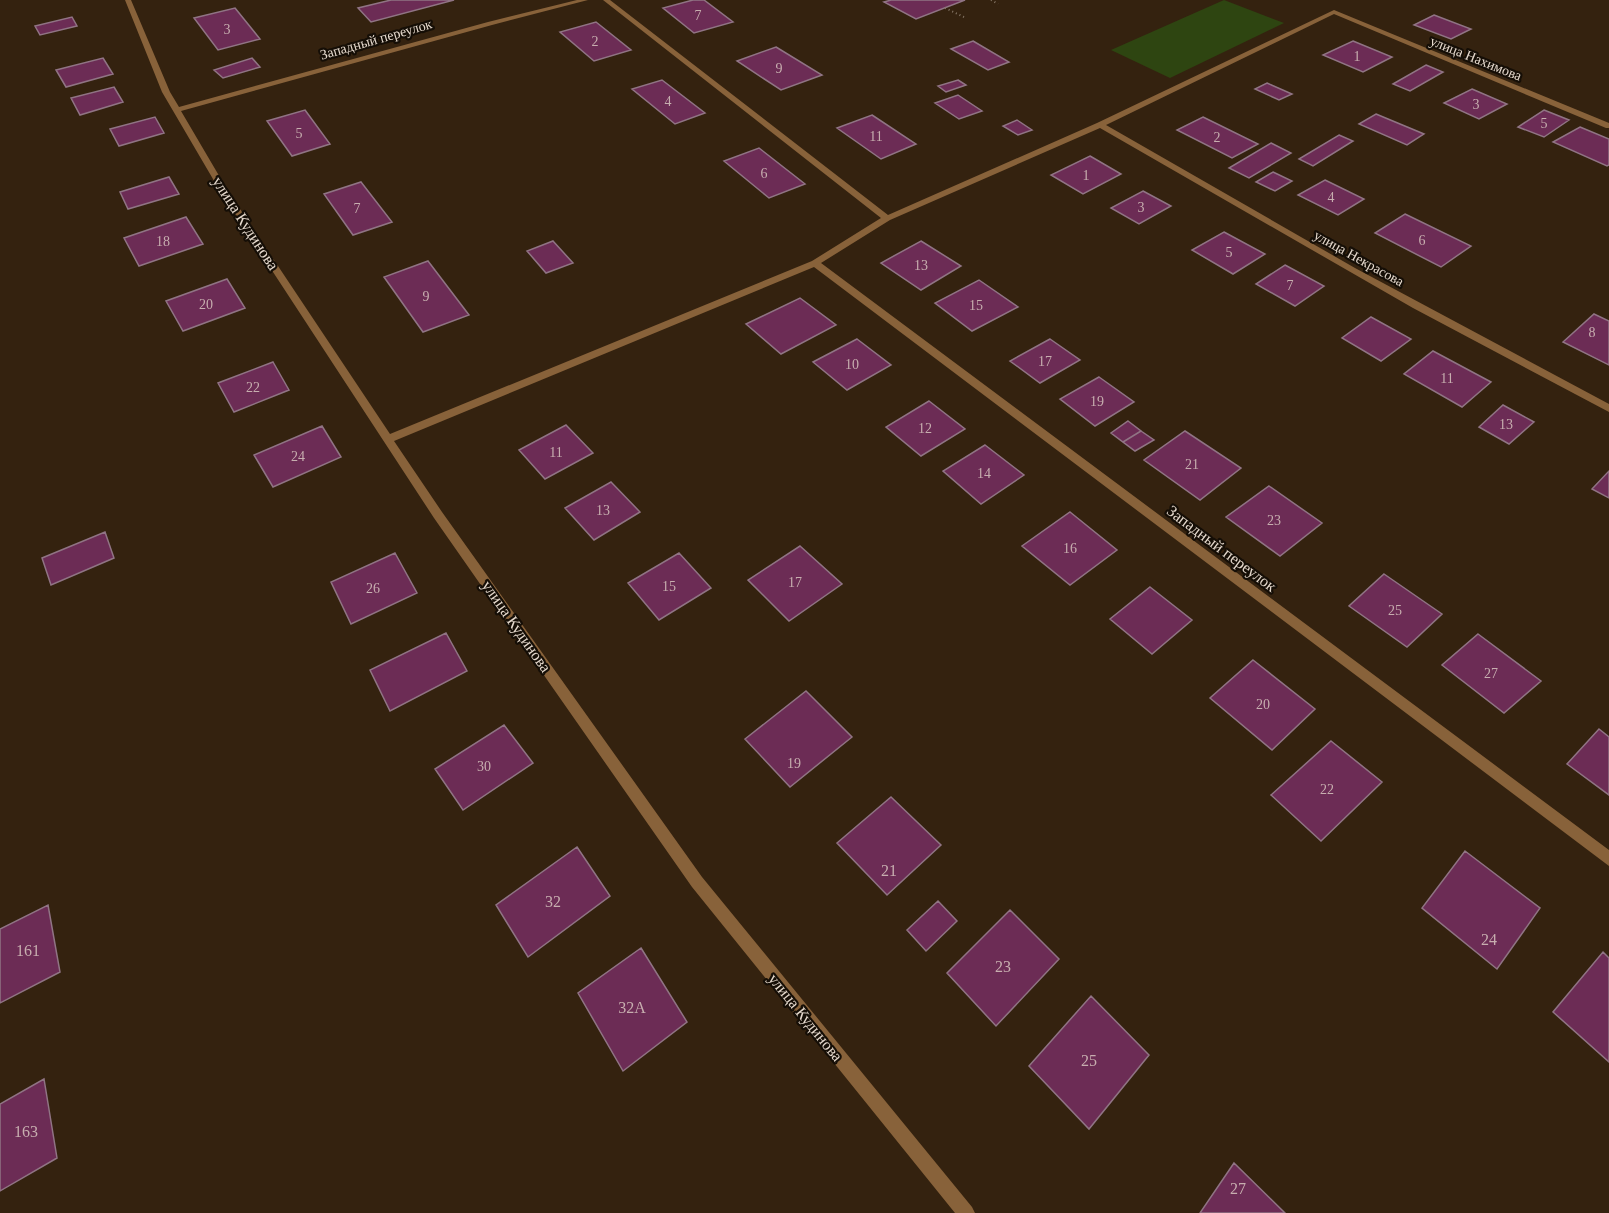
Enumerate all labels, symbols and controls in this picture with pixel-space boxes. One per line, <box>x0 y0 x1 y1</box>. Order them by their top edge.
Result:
house number: 7 <box>695 8 702 23</box>
street label: Западный переулок <box>319 16 434 63</box>
house number: 3 <box>224 22 231 37</box>
street label: улица Нахимова <box>1428 33 1524 84</box>
house number: 2 <box>592 34 599 49</box>
house number: 1 <box>1354 49 1361 64</box>
house number: 9 <box>776 61 783 76</box>
house number: 4 <box>665 94 672 109</box>
house number: 3 <box>1473 97 1480 112</box>
house number: 5 <box>1541 116 1548 131</box>
house number: 5 <box>296 126 303 141</box>
house number: 11 <box>869 129 883 144</box>
house number: 2 <box>1214 130 1221 145</box>
house number: 6 <box>761 166 768 181</box>
house number: 1 <box>1083 168 1090 183</box>
street label: улица Кудинова <box>208 173 282 274</box>
house number: 4 <box>1328 190 1335 205</box>
house number: 3 <box>1138 200 1145 215</box>
house number: 7 <box>354 201 361 216</box>
street label: улица Некрасова <box>1311 228 1407 290</box>
house number: 6 <box>1419 233 1426 248</box>
house number: 18 <box>156 234 170 249</box>
house number: 5 <box>1226 245 1233 260</box>
house number: 13 <box>914 258 928 273</box>
house number: 7 <box>1287 278 1294 293</box>
house number: 9 <box>423 289 430 304</box>
house number: 20 <box>199 297 213 312</box>
house number: 15 <box>969 298 983 313</box>
house number: 8 <box>1589 325 1596 340</box>
house number: 17 <box>1038 354 1052 369</box>
house number: 10 <box>845 357 859 372</box>
house number: 11 <box>1440 371 1454 386</box>
house number: 22 <box>246 380 260 395</box>
house number: 19 <box>1090 394 1104 409</box>
house number: 13 <box>1499 417 1513 432</box>
house number: 12 <box>918 421 932 436</box>
house number: 11 <box>549 445 563 460</box>
house number: 24 <box>291 449 305 464</box>
house number: 21 <box>1185 457 1199 472</box>
house number: 14 <box>977 466 991 481</box>
street label: Западный переулок <box>1163 502 1280 596</box>
house number: 13 <box>596 503 610 518</box>
house number: 23 <box>1267 513 1281 528</box>
house number: 16 <box>1063 541 1077 556</box>
house number: 17 <box>788 575 802 590</box>
street label: улица Кудинова <box>478 577 554 676</box>
house number: 15 <box>662 579 676 594</box>
house number: 26 <box>366 581 380 596</box>
house number: 25 <box>1388 603 1402 618</box>
house number: 27 <box>1484 666 1498 681</box>
house number: 20 <box>1256 697 1270 712</box>
house number: 19 <box>787 756 801 771</box>
house number: 30 <box>477 759 491 774</box>
house number: 22 <box>1320 782 1334 797</box>
house number: 21 <box>881 862 897 879</box>
house number: 32 <box>545 893 561 910</box>
house number: 24 <box>1481 931 1497 948</box>
house number: 161 <box>16 942 40 959</box>
house number: 23 <box>995 958 1011 975</box>
street label: улица Кудинова <box>764 970 846 1065</box>
house number: 32А <box>618 999 646 1016</box>
house number: 25 <box>1081 1052 1097 1069</box>
house number: 163 <box>14 1123 38 1140</box>
house number: 27 <box>1230 1180 1246 1197</box>

